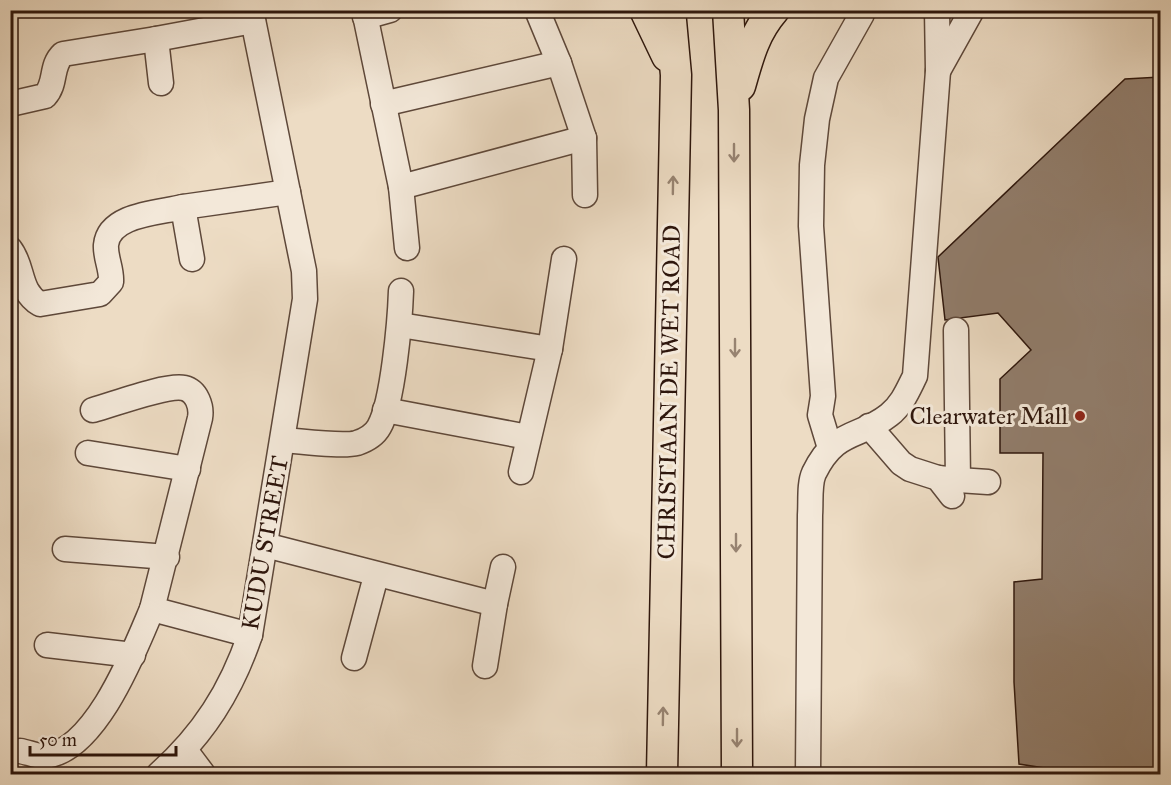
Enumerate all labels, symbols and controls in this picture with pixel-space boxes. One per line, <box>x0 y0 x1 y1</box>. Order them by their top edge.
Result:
one-way arrow <box>728 142 740 162</box>
one-way arrow <box>667 176 679 196</box>
street label: CHRISTIAAN DE WET ROAD <box>651 224 687 560</box>
one-way arrow <box>729 337 741 357</box>
place label: Clearwater Mall <box>910 401 1068 431</box>
marker: Clearwater Mall <box>1073 409 1087 423</box>
street label: KUDU STREET <box>235 454 295 632</box>
one-way arrow <box>730 532 742 552</box>
one-way arrow <box>657 707 669 727</box>
scale bar <box>30 719 176 757</box>
one-way arrow <box>731 727 742 747</box>
text: 50 m <box>39 729 77 751</box>

